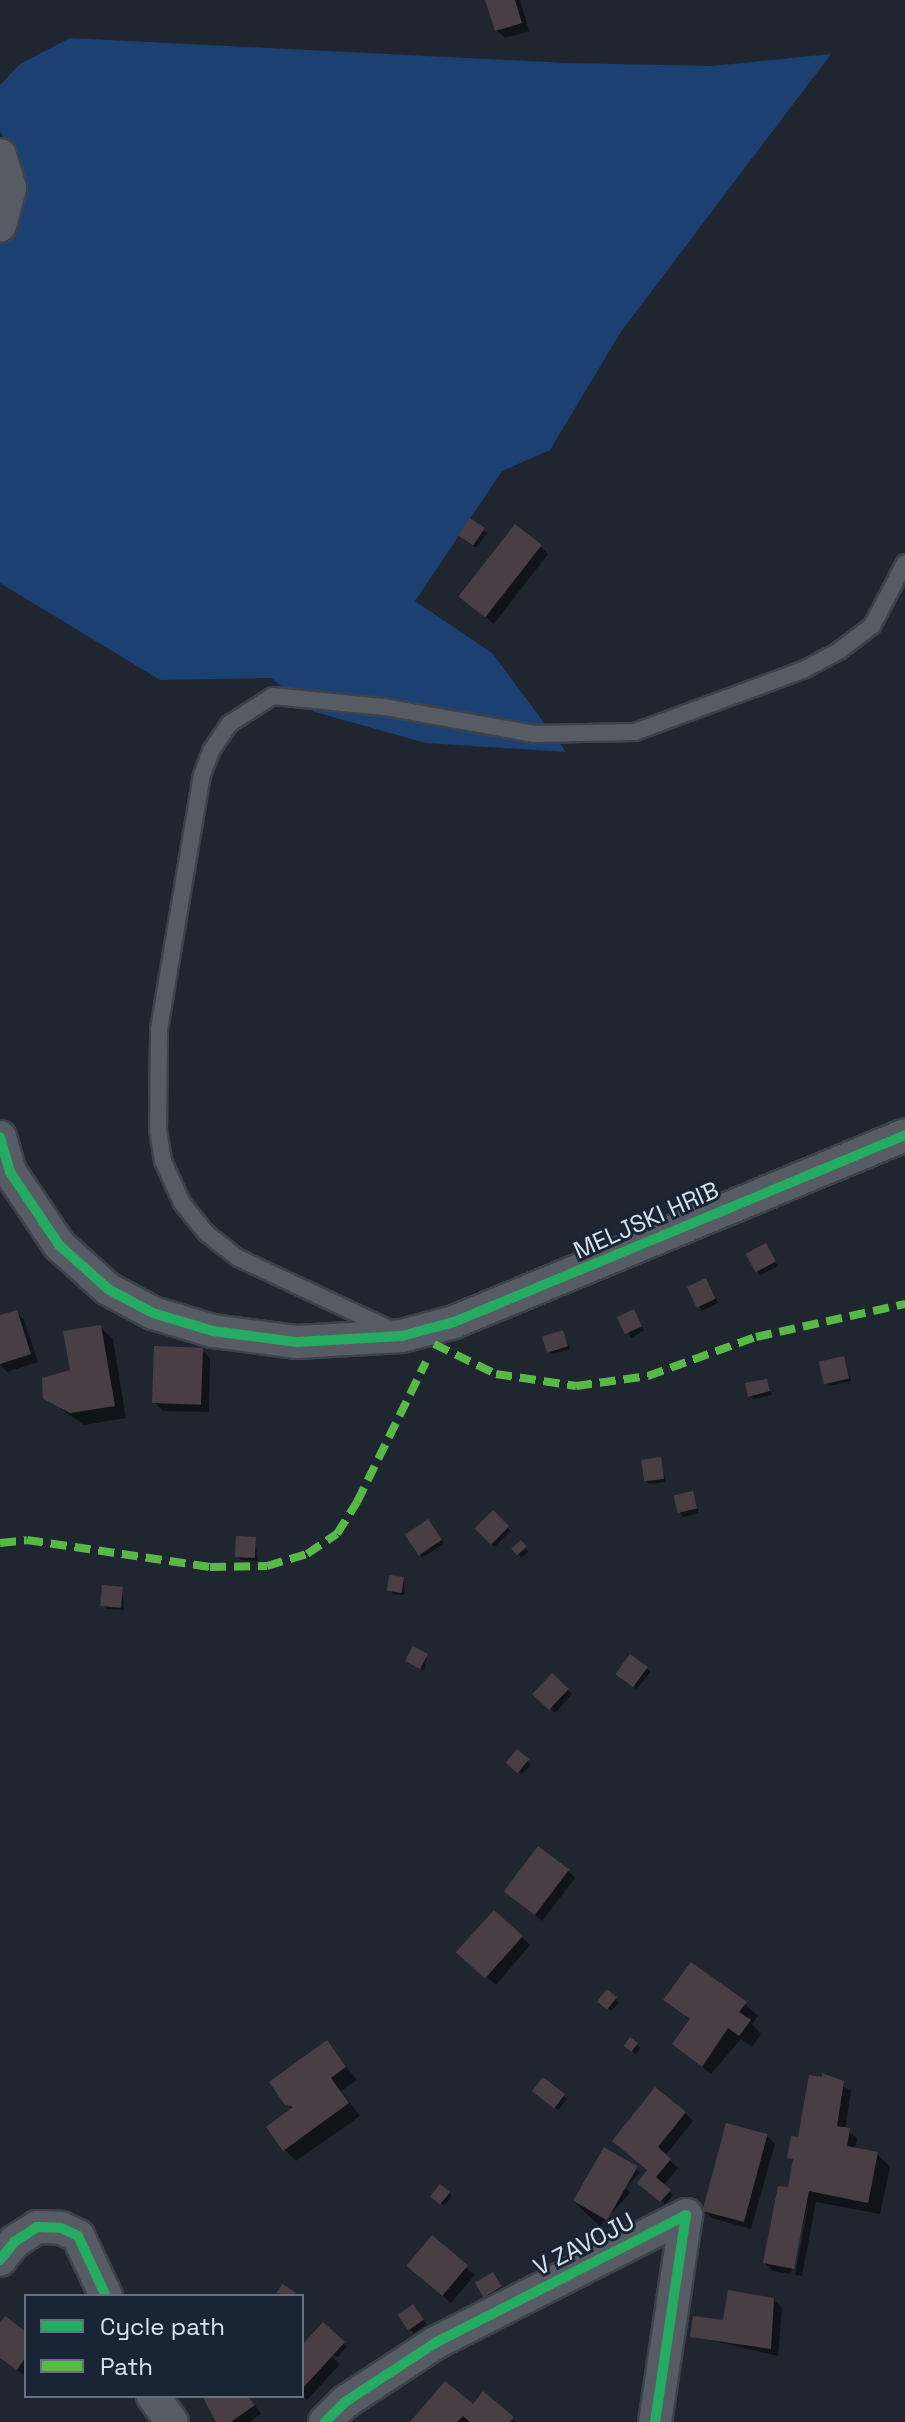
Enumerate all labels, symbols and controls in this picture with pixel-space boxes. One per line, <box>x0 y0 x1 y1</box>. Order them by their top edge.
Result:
street label: MELJSKI HRIB <box>569 1175 723 1265</box>
street label: V ZAVOJU <box>529 2206 639 2282</box>
legend <box>24 2294 304 2398</box>
text: Cycle path <box>100 2311 225 2342</box>
text: Path <box>100 2351 153 2382</box>

